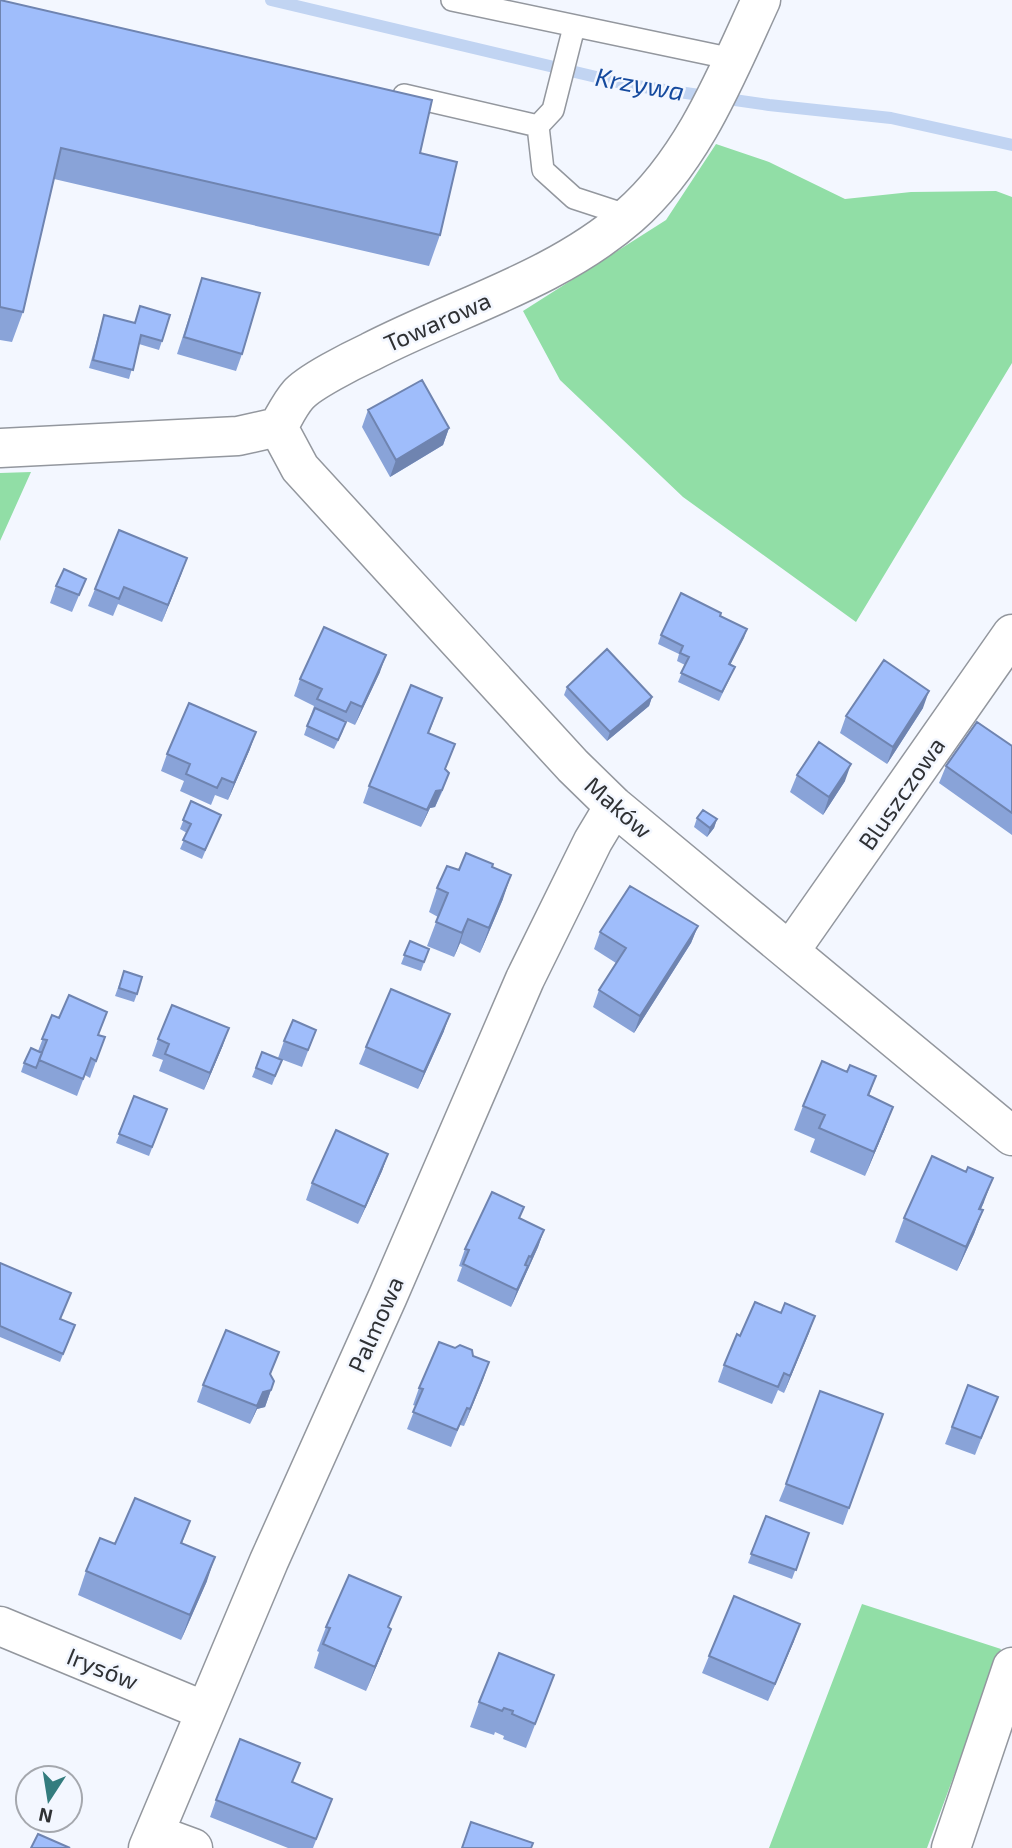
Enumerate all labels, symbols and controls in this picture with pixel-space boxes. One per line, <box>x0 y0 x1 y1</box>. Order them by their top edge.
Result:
water label: Krzywa <box>593 60 687 107</box>
street label: Towarowa <box>379 285 495 357</box>
street label: Bluszczowa <box>852 731 950 855</box>
street label: Maków <box>580 770 659 844</box>
street label: Palmowa <box>341 1272 409 1376</box>
street label: Irysów <box>63 1641 143 1695</box>
north arrow <box>14 1764 84 1834</box>
text: N <box>36 1803 54 1829</box>

